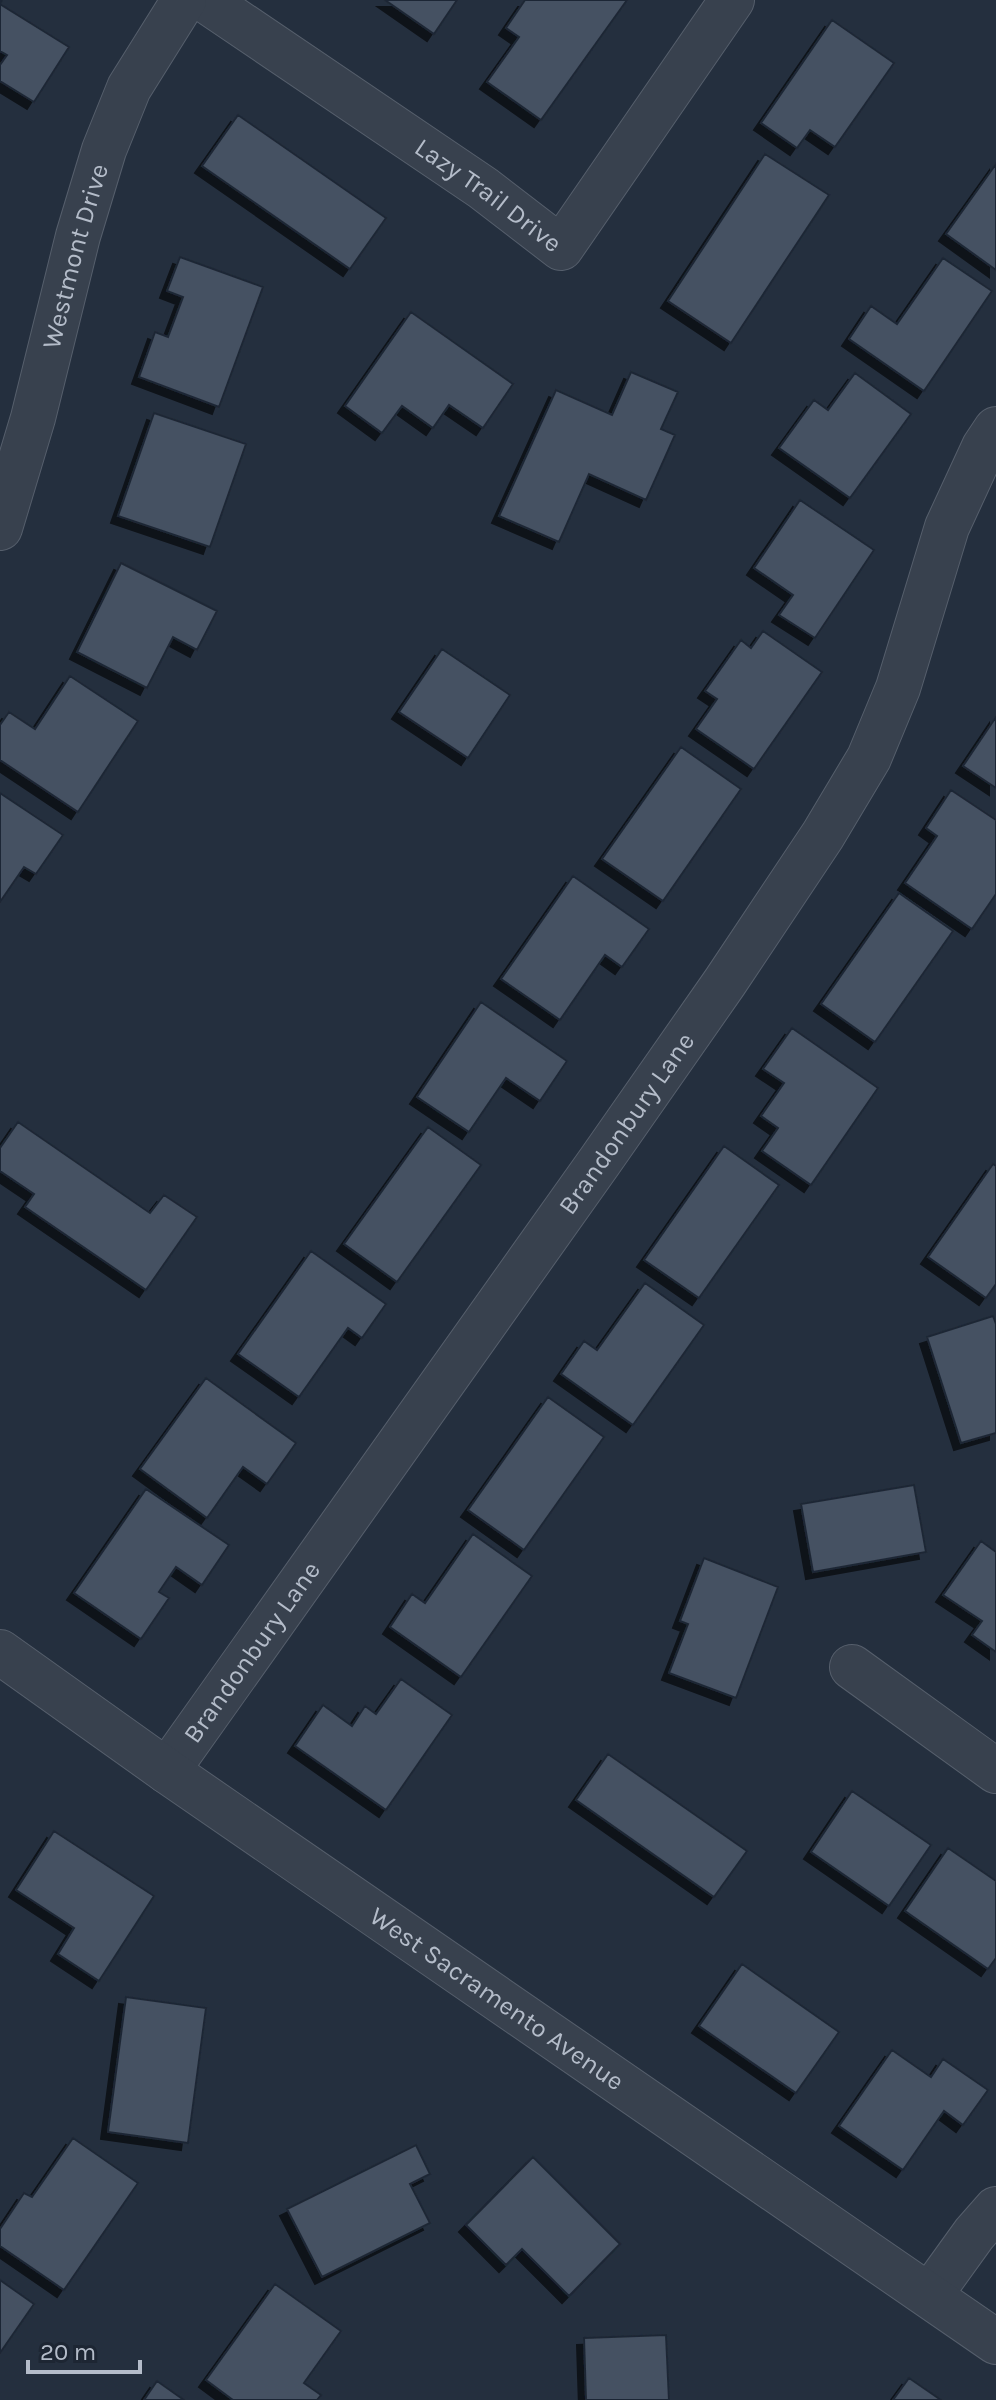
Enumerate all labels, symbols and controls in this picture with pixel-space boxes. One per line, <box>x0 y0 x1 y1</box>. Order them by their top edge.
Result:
street label: Lazy Trail Drive <box>409 132 568 259</box>
street label: Westmont Drive <box>36 160 115 352</box>
street label: Brandonbury Lane <box>552 1026 701 1221</box>
street label: Brandonbury Lane <box>177 1555 327 1749</box>
street label: West Sacramento Avenue <box>364 1900 630 2097</box>
scale bar <box>28 2324 140 2374</box>
text: 20 m <box>40 2338 96 2366</box>

